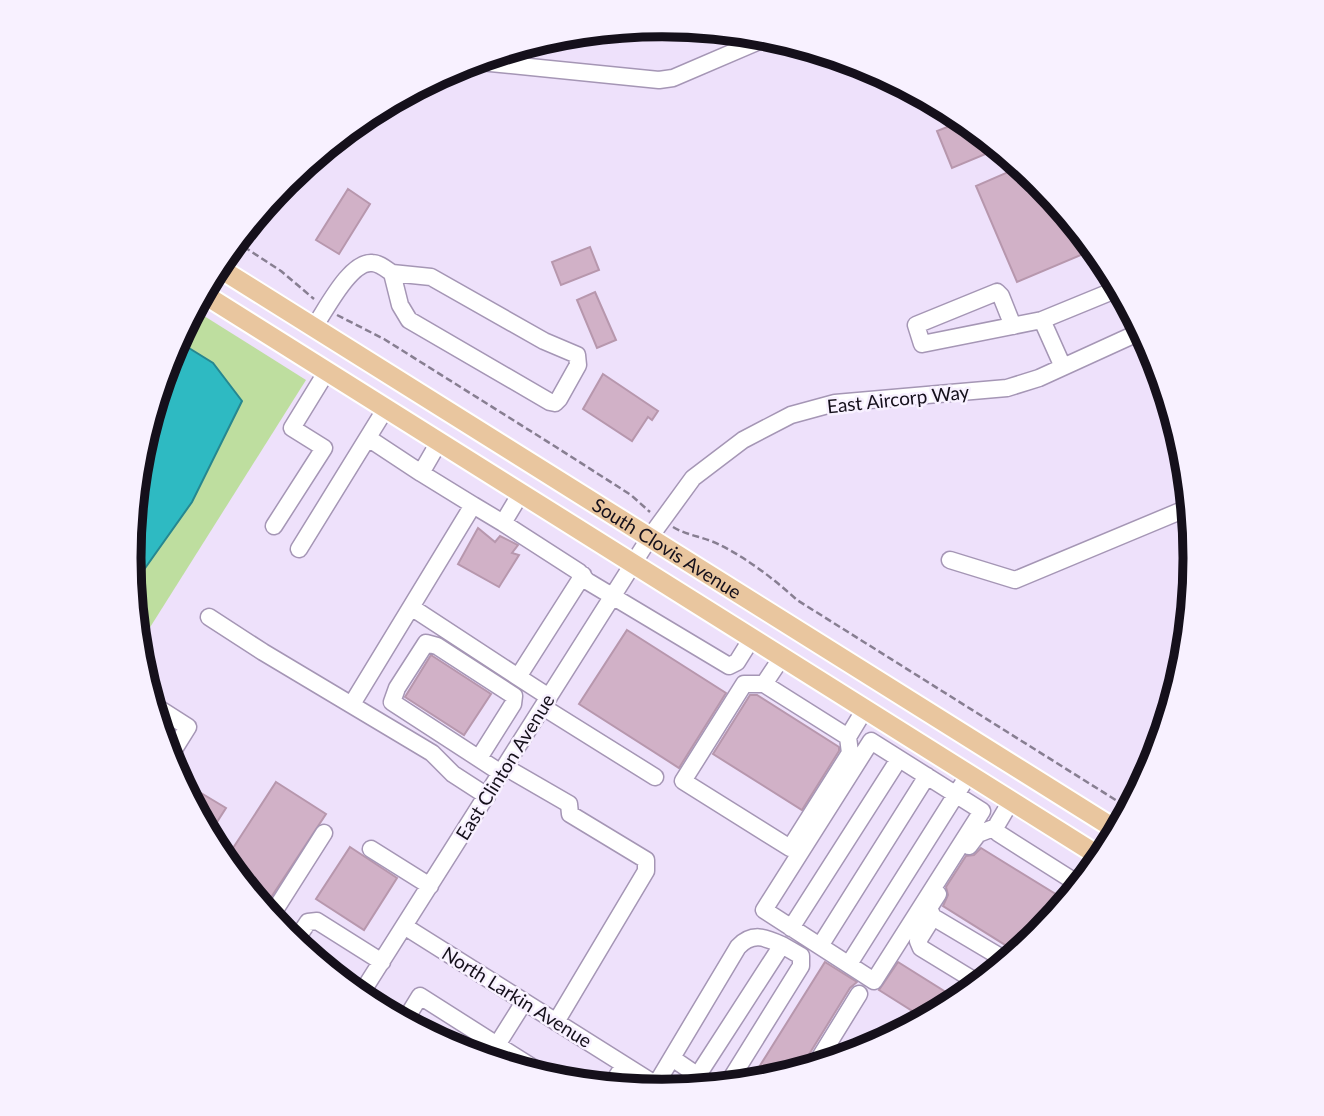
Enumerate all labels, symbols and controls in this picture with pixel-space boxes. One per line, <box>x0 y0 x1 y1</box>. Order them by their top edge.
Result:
street label: East Aircorp Way <box>826 380 970 417</box>
street label: South Clovis Avenue <box>588 493 746 603</box>
street label: East Clinton Avenue <box>450 690 559 844</box>
street label: North Larkin Avenue <box>438 941 596 1052</box>

